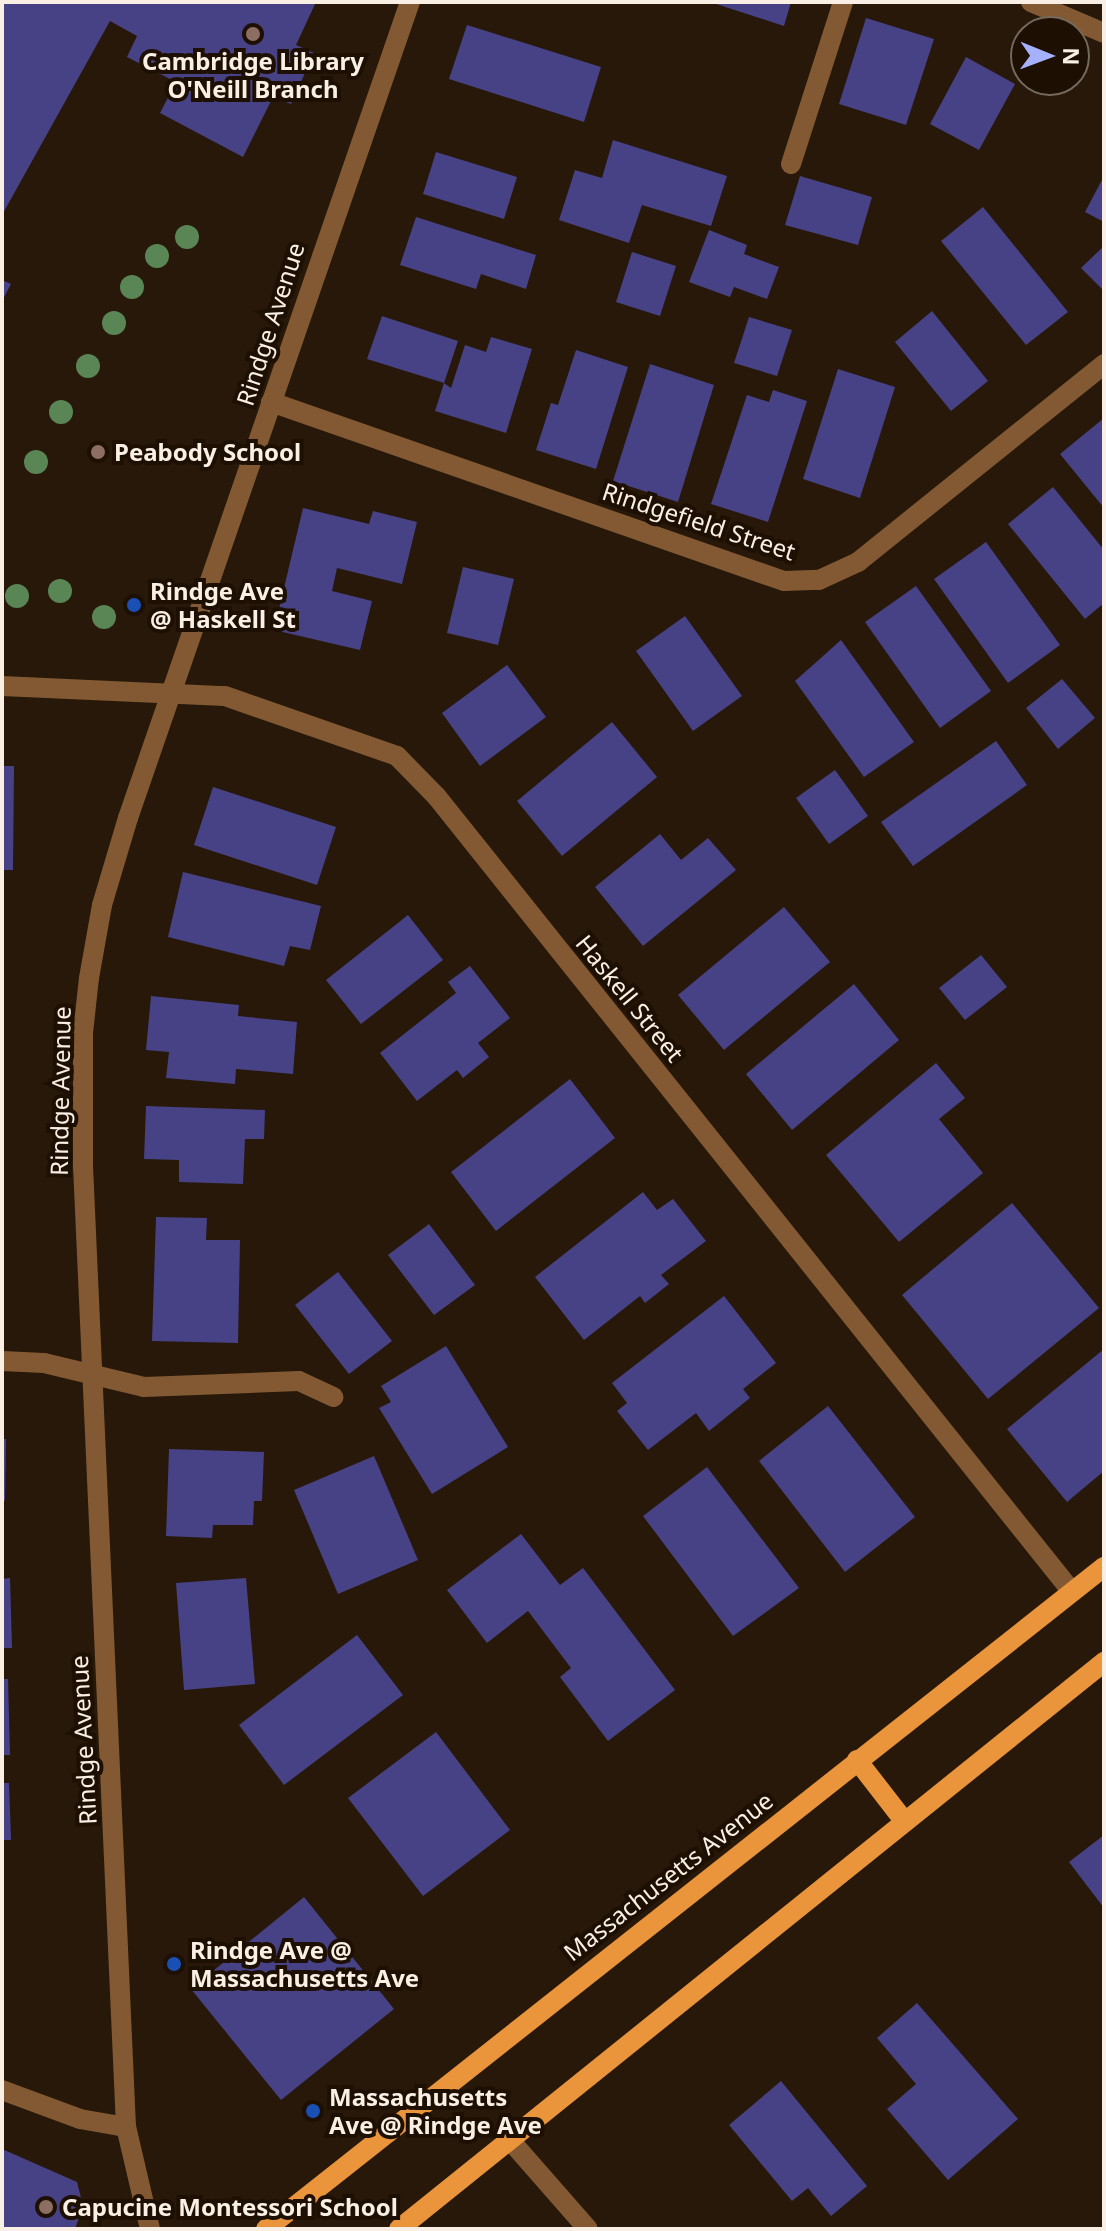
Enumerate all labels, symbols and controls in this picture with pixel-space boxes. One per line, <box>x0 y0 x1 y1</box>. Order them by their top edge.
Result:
north arrow <box>1010 16 1090 96</box>
marker: Cambridge Library O'Neill Branch <box>244 25 262 43</box>
place label: Cambridge Library O'Neill Branch <box>142 47 364 103</box>
text: N <box>1057 47 1087 66</box>
street label: Rindge Avenue <box>230 239 310 409</box>
place label: Peabody School <box>114 438 301 466</box>
marker: Peabody School <box>89 443 107 461</box>
street label: Rindgefield Street <box>599 476 799 566</box>
place label: Rindge Ave @ Haskell St <box>150 577 296 633</box>
marker: Rindge Ave @ Haskell St <box>125 596 143 614</box>
street label: Haskell Street <box>570 929 690 1067</box>
street label: Rindge Avenue <box>44 1006 76 1176</box>
street label: Rindge Avenue <box>64 1655 102 1825</box>
street label: Massachusetts Avenue <box>558 1785 778 1967</box>
place label: Rindge Ave @ Massachusetts Ave <box>190 1936 419 1992</box>
marker: Rindge Ave @ Massachusetts Ave <box>165 1955 183 1973</box>
place label: Massachusetts Ave @ Rindge Ave <box>329 2083 542 2139</box>
marker: Massachusetts Ave @ Rindge Ave <box>304 2102 322 2120</box>
place label: Capucine Montessori School <box>62 2193 398 2221</box>
marker: Capucine Montessori School <box>37 2198 55 2216</box>

